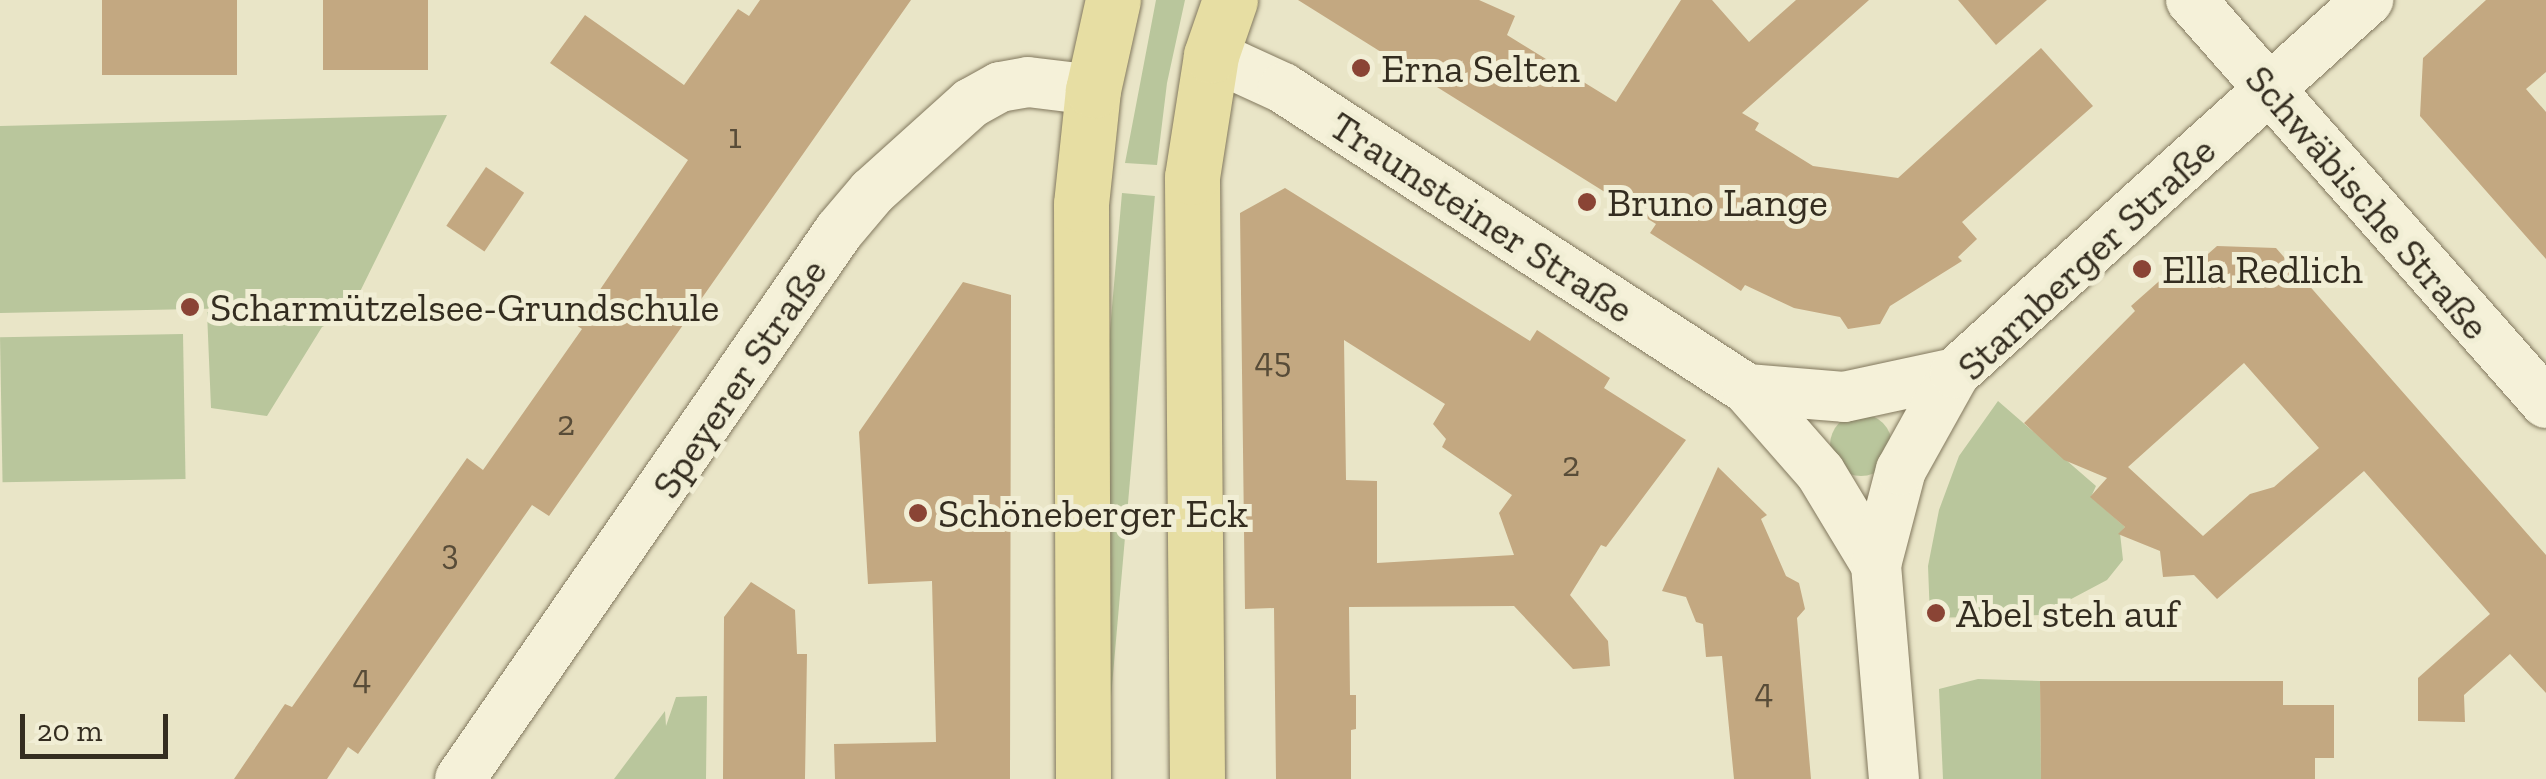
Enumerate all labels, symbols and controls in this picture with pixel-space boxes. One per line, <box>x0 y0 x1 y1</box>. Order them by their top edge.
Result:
place label: Erna Selten <box>1381 44 1580 92</box>
street label: Schwäbische Straße <box>2236 55 2500 349</box>
marker: Erna Selten <box>1350 57 1372 79</box>
street label: Traunsteiner Straße <box>1321 101 1643 333</box>
house number: 1 <box>728 115 742 157</box>
street label: Starnberger Straße <box>1947 126 2225 390</box>
place label: Bruno Lange <box>1607 178 1828 226</box>
marker: Bruno Lange <box>1576 191 1598 213</box>
place label: Ella Redlich <box>2162 245 2363 293</box>
street label: Speyerer Straße <box>641 249 837 507</box>
marker: Ella Redlich <box>2131 258 2153 280</box>
place label: Scharmützelsee-Grundschule <box>210 283 719 331</box>
marker: Scharmützelsee-Grundschule <box>179 296 201 318</box>
house number: 45 <box>1255 339 1291 381</box>
house number: 2 <box>557 402 575 444</box>
house number: 2 <box>1562 443 1580 485</box>
place label: Schöneberger Eck <box>938 489 1249 537</box>
marker: Schöneberger Eck <box>907 502 929 524</box>
house number: 3 <box>441 531 459 573</box>
place label: Abel steh auf <box>1956 589 2179 637</box>
marker: Abel steh auf <box>1925 602 1947 624</box>
house number: 4 <box>353 656 371 698</box>
house number: 4 <box>1755 670 1773 712</box>
scale bar <box>25 694 172 756</box>
text: 20 m <box>37 713 102 749</box>

